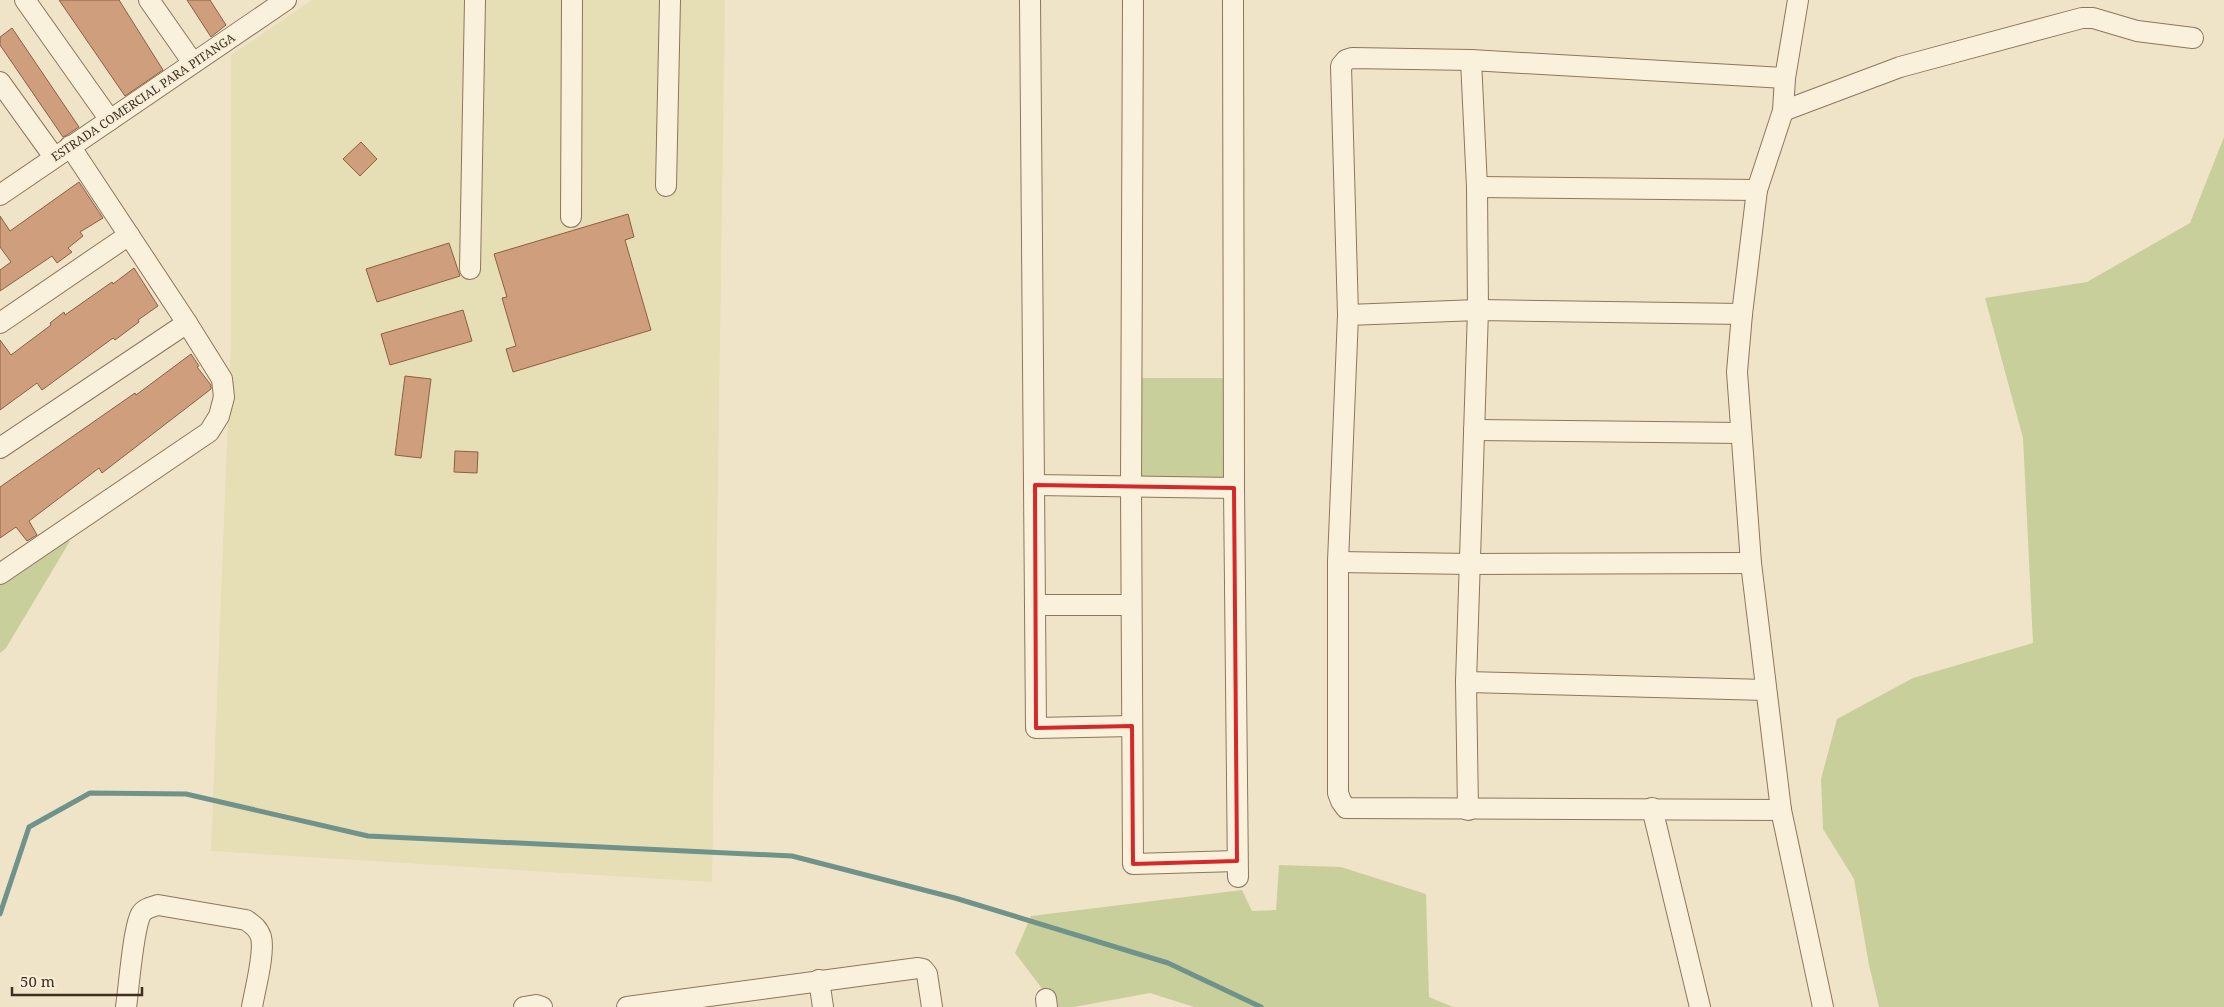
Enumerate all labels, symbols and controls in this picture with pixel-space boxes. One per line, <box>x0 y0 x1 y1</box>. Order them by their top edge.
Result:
street label: ESTRADA COMERCIAL PARA PITANGA <box>48 29 239 165</box>
scale bar <box>12 964 142 996</box>
text: 50 m <box>20 971 55 991</box>

